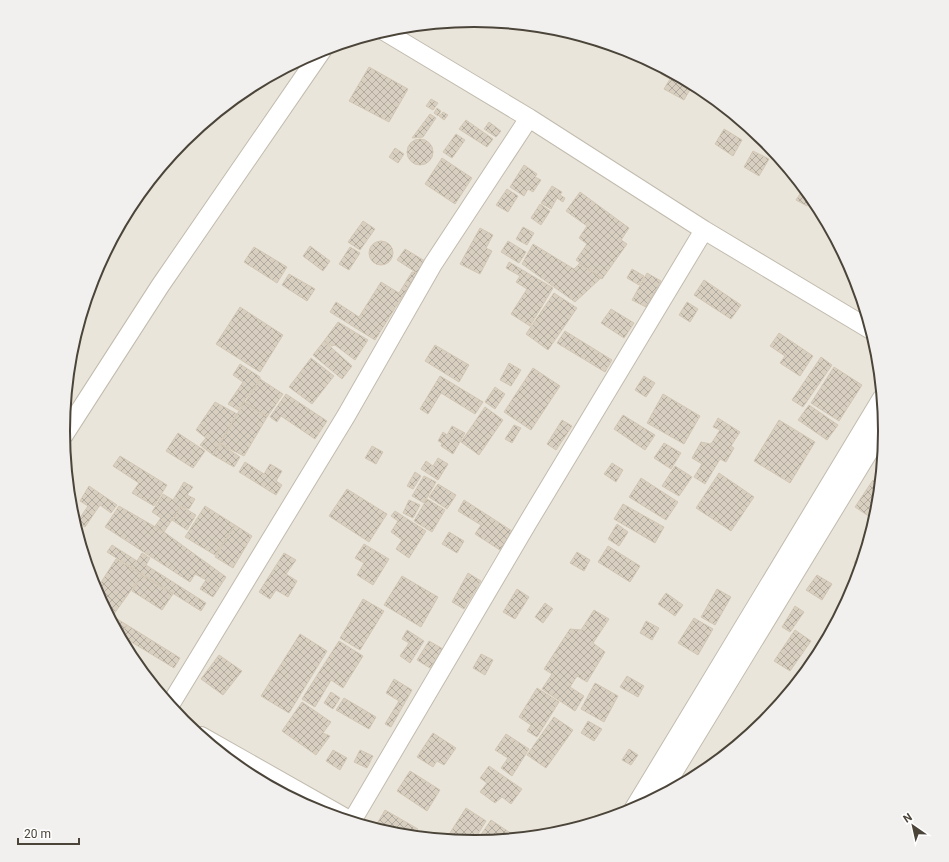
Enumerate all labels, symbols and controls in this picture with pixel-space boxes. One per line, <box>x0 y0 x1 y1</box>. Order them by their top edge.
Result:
north arrow <box>893 806 933 846</box>
text: N <box>901 810 915 826</box>
scale bar <box>18 820 79 846</box>
text: 20 m <box>24 827 51 841</box>

